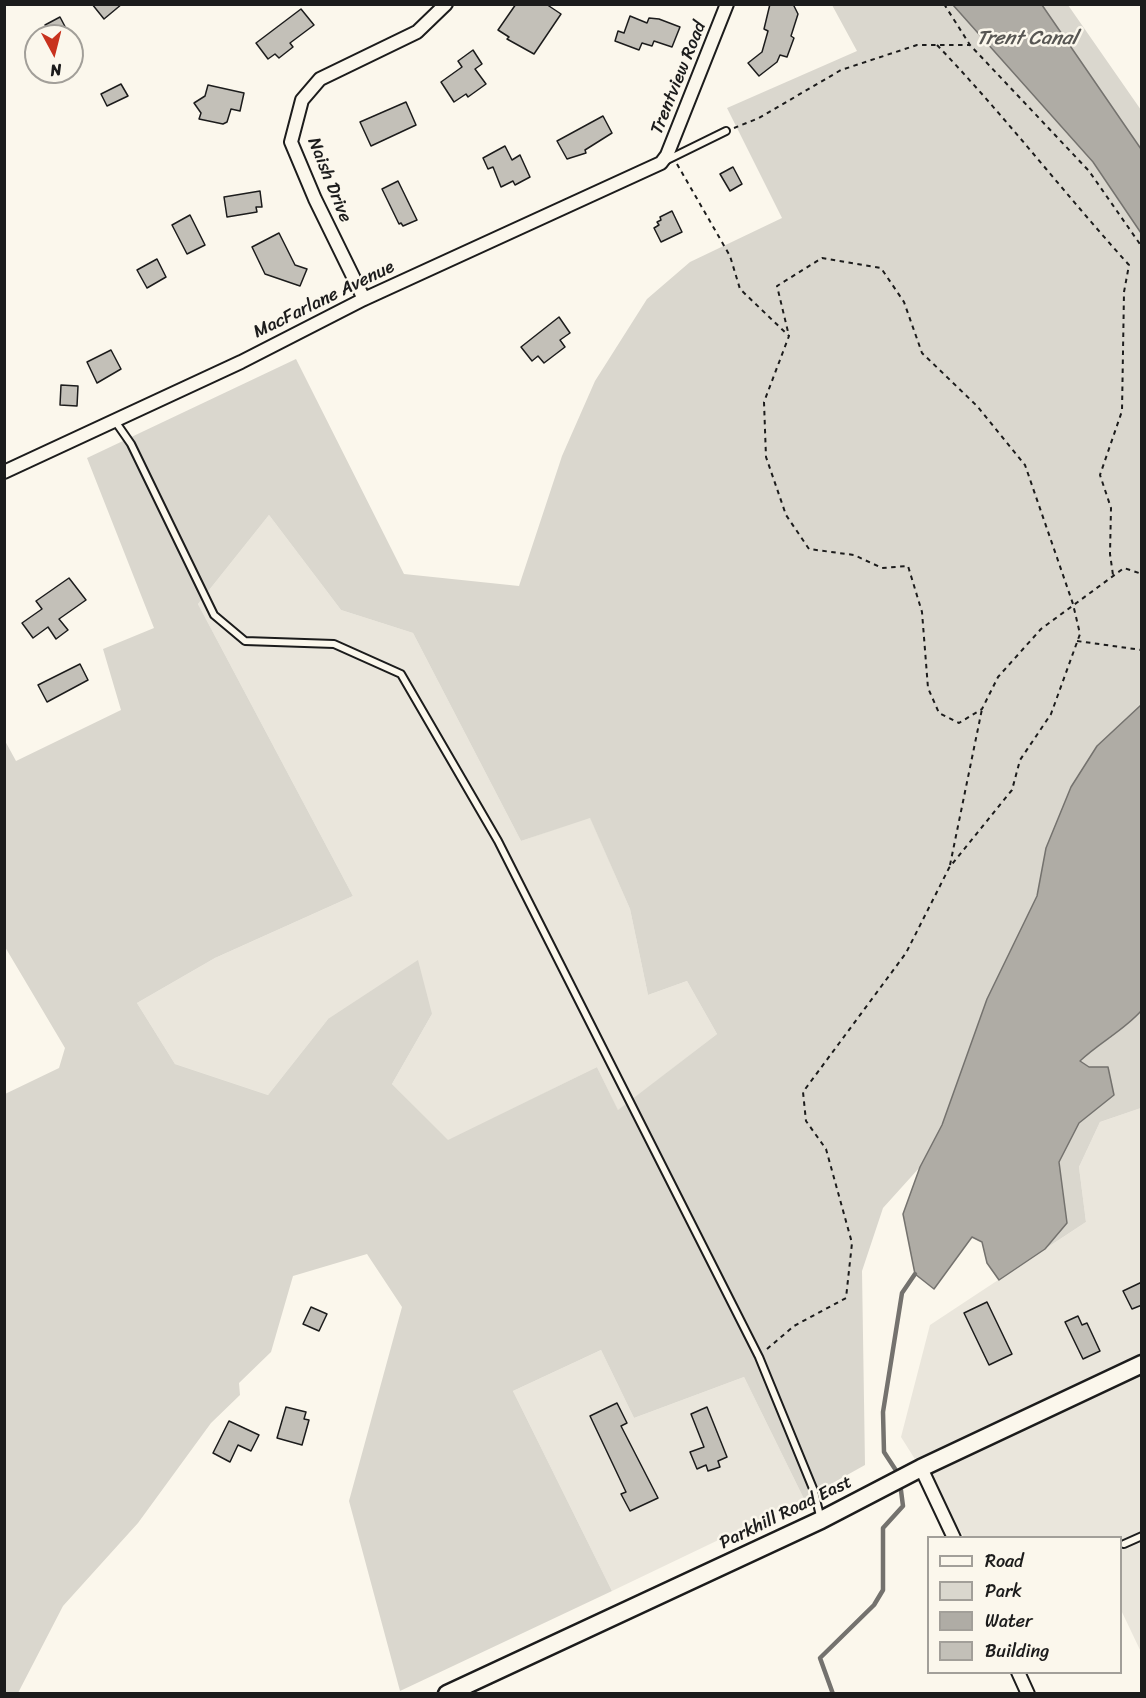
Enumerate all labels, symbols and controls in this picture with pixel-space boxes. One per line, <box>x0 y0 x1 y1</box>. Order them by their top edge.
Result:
street label: Trentview Road <box>647 18 711 138</box>
north arrow <box>24 24 84 84</box>
water label: Trent Canal <box>977 27 1077 51</box>
text: N <box>49 55 63 85</box>
street label: Naish Drive <box>302 134 356 226</box>
street label: MacFarlane Avenue <box>250 256 398 344</box>
street label: Parkhill Road East <box>716 1472 856 1554</box>
legend <box>927 1536 1122 1674</box>
text: Road <box>985 1545 1024 1577</box>
text: Park <box>985 1575 1022 1607</box>
text: Water <box>985 1605 1032 1637</box>
text: Building <box>985 1635 1049 1667</box>

